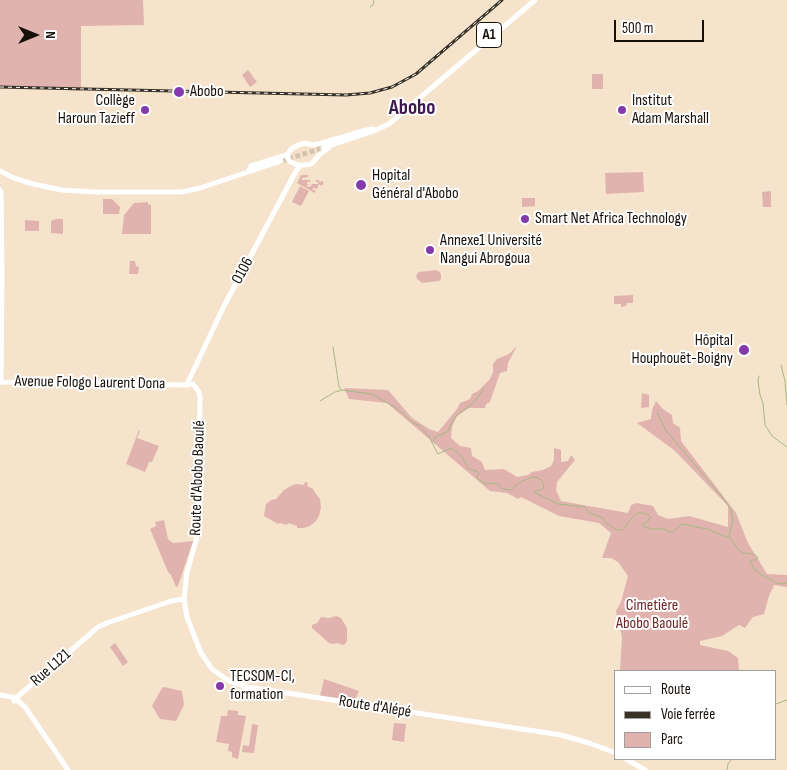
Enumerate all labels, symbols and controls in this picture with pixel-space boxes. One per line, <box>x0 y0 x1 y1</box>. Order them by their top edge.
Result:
north arrow <box>10 10 60 60</box>
scale bar <box>617 10 707 42</box>
text: 500 m <box>622 19 653 38</box>
road number: A1 <box>476 22 502 48</box>
text: N <box>42 31 59 39</box>
place label: Abobo <box>190 82 224 102</box>
marker: Abobo <box>172 85 186 99</box>
place label: Collège Haroun Tazieff <box>58 91 135 129</box>
place label: Institut Adam Marshall <box>632 91 709 129</box>
district label: Abobo <box>389 96 435 122</box>
marker: Collège Haroun Tazieff <box>139 104 151 116</box>
marker: Institut Adam Marshall <box>616 104 628 116</box>
place label: Hopital Général d'Abobo <box>372 166 459 204</box>
marker: Hopital Général d'Abobo <box>354 178 368 192</box>
place label: Smart Net Africa Technology <box>535 209 687 229</box>
marker: Smart Net Africa Technology <box>519 213 531 225</box>
place label: Annexe1 Université Nangui Abrogoua <box>440 231 542 269</box>
marker: Annexe1 Université Nangui Abrogoua <box>424 244 436 256</box>
street label: O106 <box>228 254 258 288</box>
place label: Hôpital Houphouët-Boigny <box>632 331 733 369</box>
marker: Hôpital Houphouët-Boigny <box>737 343 751 357</box>
street label: Avenue Fologo Laurent Dona <box>15 372 165 394</box>
street label: Route d'Abobo Baoulé <box>186 420 210 536</box>
park label: Cimetière Abobo Baoulé <box>616 596 688 634</box>
street label: Rue L121 <box>27 645 75 691</box>
place label: TECSOM-CI, formation <box>230 667 295 705</box>
legend <box>614 670 777 760</box>
marker: TECSOM-CI, formation <box>214 680 226 692</box>
text: Route <box>661 680 691 699</box>
street label: Route d'Alépé <box>337 692 413 722</box>
text: Voie ferrée <box>661 705 715 724</box>
text: Parc <box>661 730 683 749</box>

